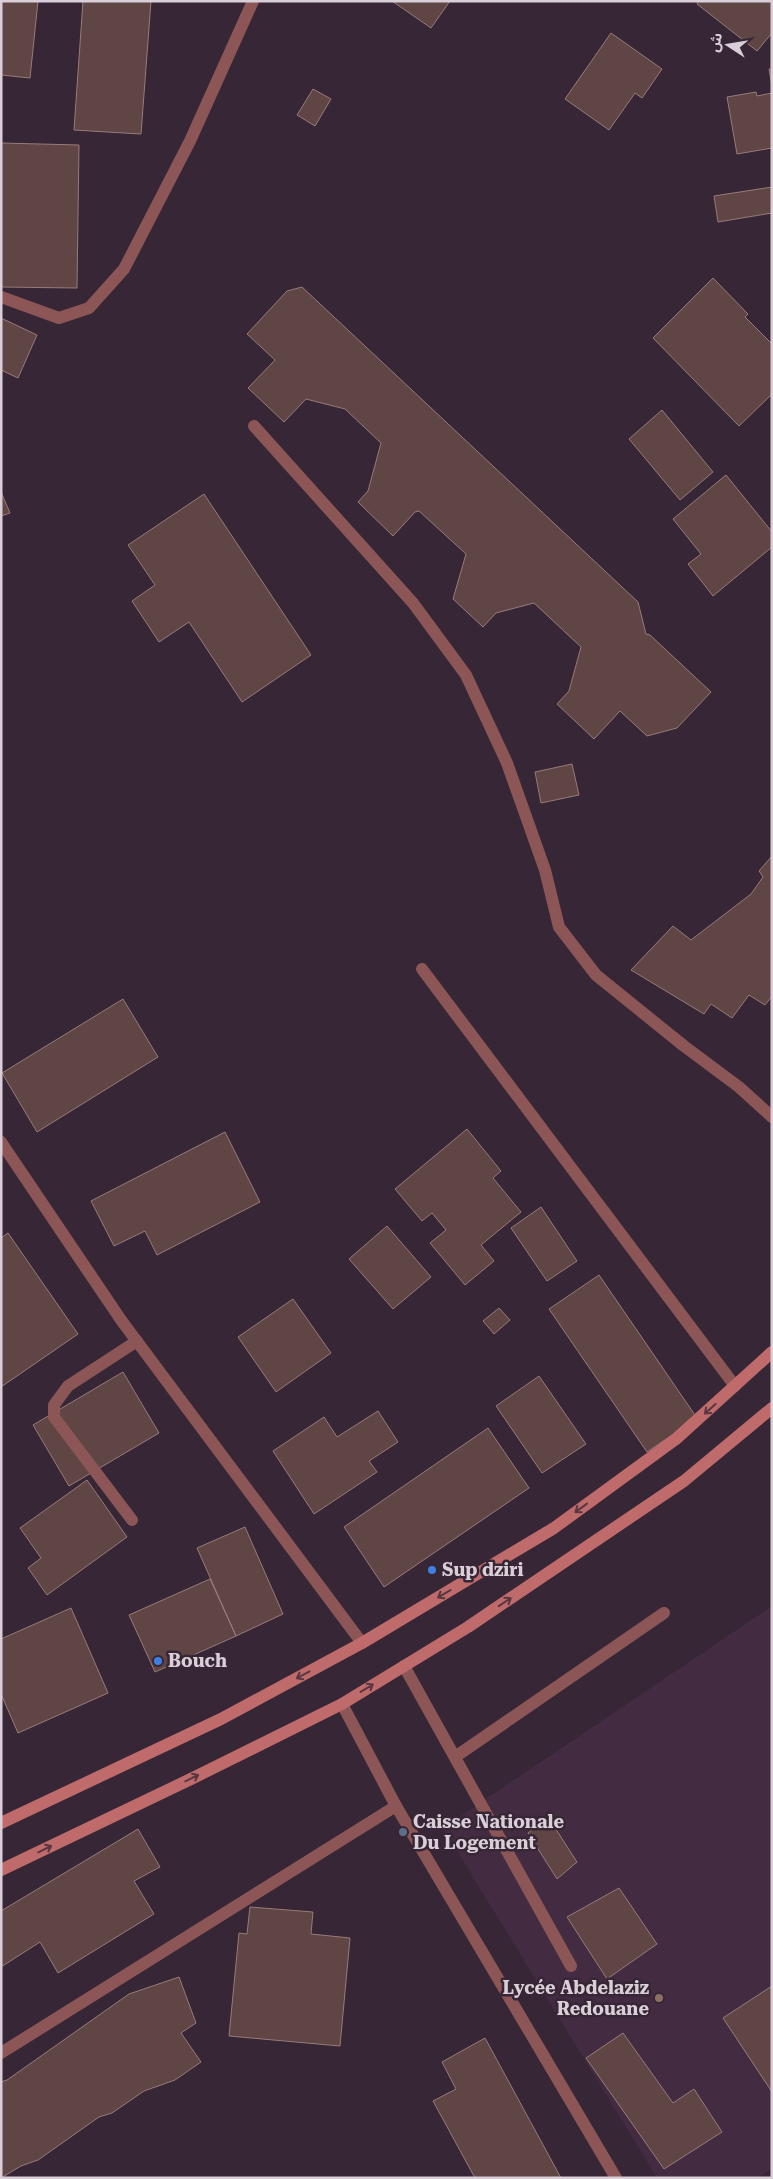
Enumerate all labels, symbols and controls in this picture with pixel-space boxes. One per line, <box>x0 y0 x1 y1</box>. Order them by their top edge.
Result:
north arrow <box>703 20 753 70</box>
text: ش <box>705 31 725 53</box>
one-way arrow <box>704 1403 717 1415</box>
one-way arrow <box>574 1503 588 1513</box>
place label: Sup dziri <box>442 1559 523 1580</box>
marker: Sup dziri <box>426 1564 438 1576</box>
one-way arrow <box>437 1589 451 1599</box>
one-way arrow <box>498 1597 512 1607</box>
place label: Bouch <box>168 1650 227 1671</box>
marker: Bouch <box>152 1655 164 1667</box>
one-way arrow <box>296 1670 310 1680</box>
one-way arrow <box>360 1683 374 1693</box>
one-way arrow <box>184 1773 199 1783</box>
place label: Caisse Nationale Du Logement <box>413 1811 564 1853</box>
marker: Caisse Nationale Du Logement <box>397 1826 409 1838</box>
one-way arrow <box>37 1844 52 1853</box>
place label: Lycée Abdelaziz Redouane <box>503 1977 649 2019</box>
marker: Lycée Abdelaziz Redouane <box>653 1992 665 2004</box>

